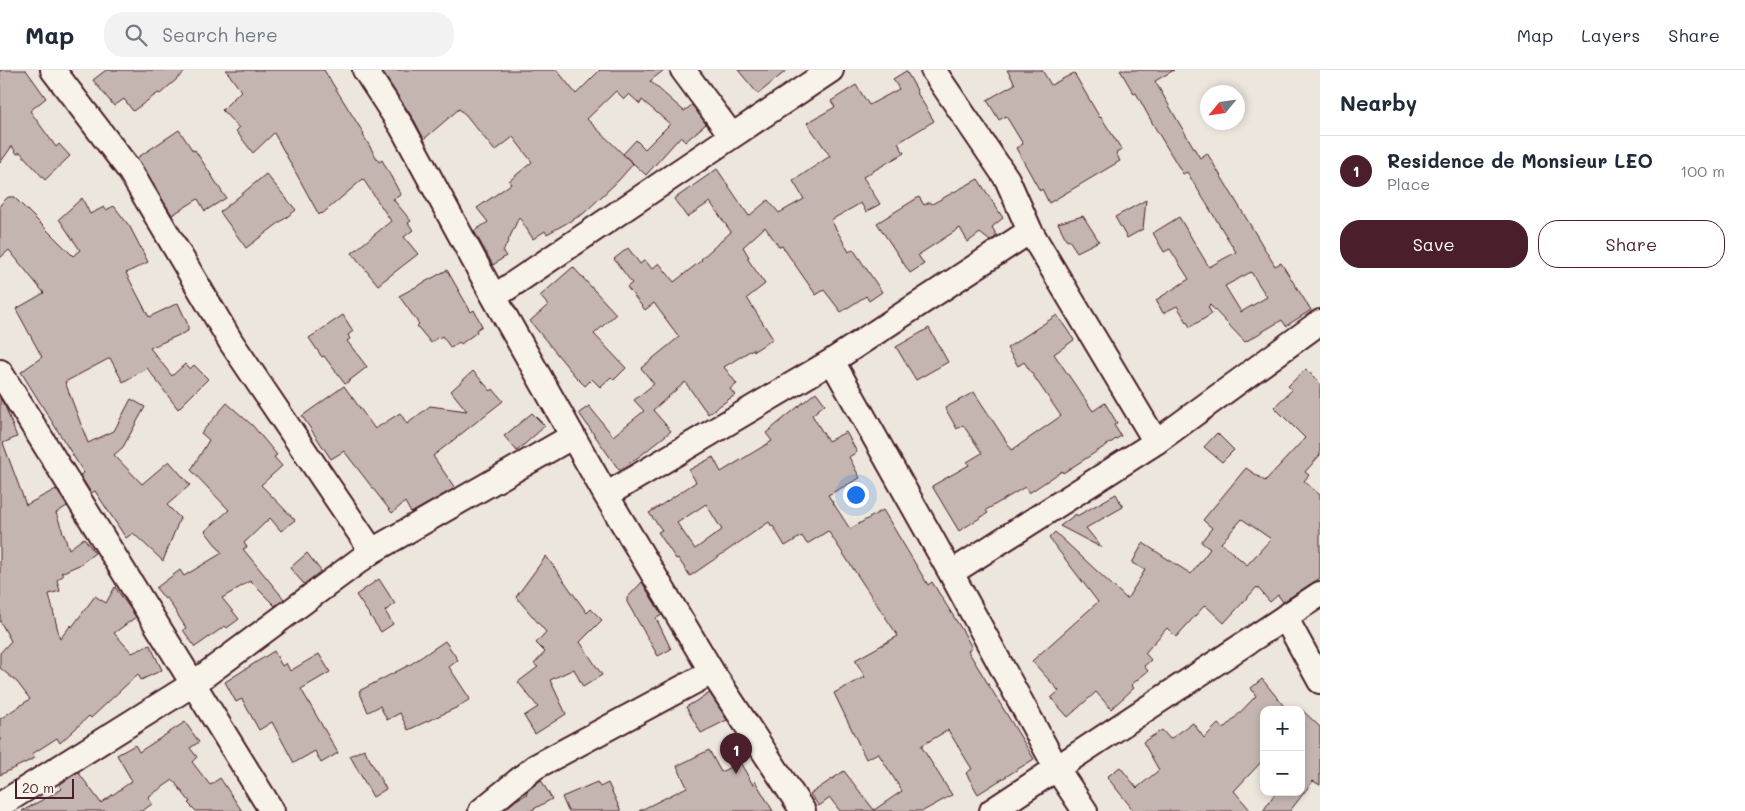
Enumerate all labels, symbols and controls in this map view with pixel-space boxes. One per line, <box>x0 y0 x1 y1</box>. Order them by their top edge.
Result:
search box <box>104 12 454 57</box>
text: Map <box>25 19 74 50</box>
icon: search <box>122 21 150 49</box>
text: Search here <box>162 22 278 47</box>
text: Map <box>1517 23 1553 47</box>
text: Layers <box>1581 23 1640 47</box>
text: Share <box>1668 23 1720 47</box>
north arrow <box>1200 85 1245 130</box>
text: Nearby <box>1340 89 1417 116</box>
text: Residence de Monsieur LEO <box>1387 148 1653 173</box>
text: 1 <box>1352 160 1360 181</box>
text: 100 m <box>1680 160 1725 181</box>
text: Place <box>1387 173 1430 194</box>
button: Save <box>1340 220 1528 268</box>
button: Share <box>1538 220 1725 268</box>
your location <box>843 482 869 508</box>
map controls <box>1260 706 1305 796</box>
button: + <box>1260 706 1305 751</box>
pin: 1 <box>720 733 752 774</box>
button: − <box>1260 751 1305 796</box>
scale bar <box>15 776 74 799</box>
text: 20 m <box>22 778 54 797</box>

